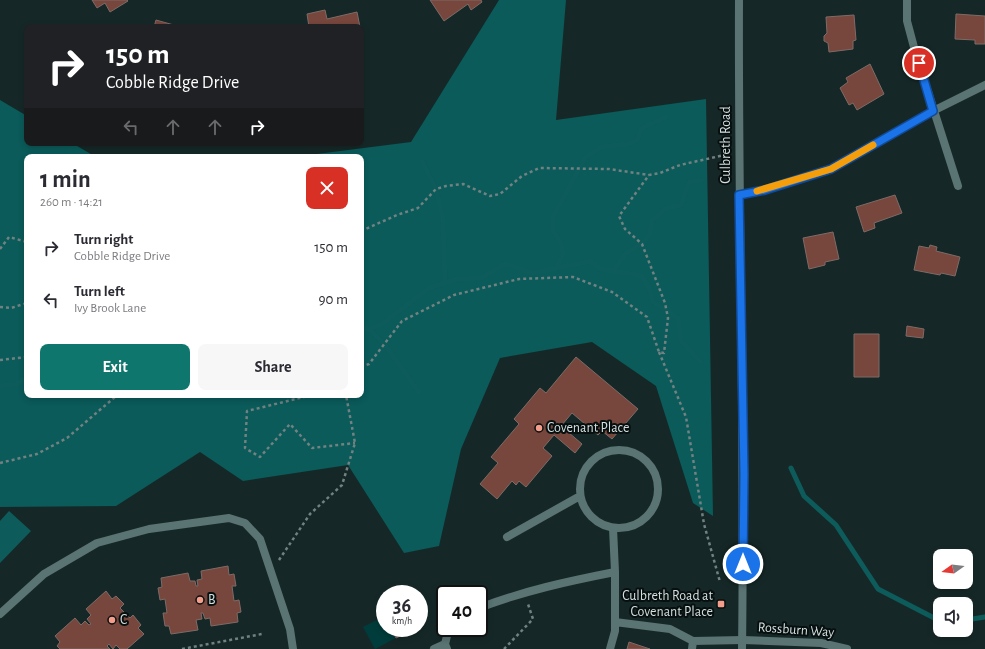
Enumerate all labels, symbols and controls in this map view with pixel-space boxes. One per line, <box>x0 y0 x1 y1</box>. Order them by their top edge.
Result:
icon: right <box>40 40 92 92</box>
text: 150 m <box>106 41 170 69</box>
pin <box>902 46 936 80</box>
icon: arrive <box>908 52 930 74</box>
text: Cobble Ridge Drive <box>106 74 239 92</box>
street label: Culbreth Road <box>719 106 733 184</box>
icon: left <box>120 116 142 138</box>
icon: ahead <box>162 116 184 138</box>
icon: ahead <box>204 116 226 138</box>
icon: right <box>246 116 268 138</box>
button: close <box>306 167 348 209</box>
text: 1 min <box>40 168 91 192</box>
text: 260 m · 14:21 <box>40 196 103 209</box>
text: Turn right <box>74 232 133 247</box>
icon: right <box>40 237 62 259</box>
text: 150 m <box>314 240 348 255</box>
text: Cobble Ridge Drive <box>74 250 170 263</box>
text: Turn left <box>74 284 125 299</box>
icon: left <box>40 289 62 311</box>
text: 90 m <box>319 292 348 307</box>
text: Ivy Brook Lane <box>74 302 146 315</box>
button: Exit <box>40 344 190 390</box>
button: Share <box>198 344 348 390</box>
place label: Covenant Place <box>547 421 629 435</box>
marker: Covenant Place <box>534 423 544 433</box>
position arrow <box>722 543 764 585</box>
north arrow <box>933 549 973 589</box>
map controls <box>933 549 973 637</box>
speed limit sign: 40 <box>436 585 488 637</box>
place label: Culbreth Road at Covenant Place <box>622 589 714 619</box>
place label: B <box>208 593 216 607</box>
marker: B <box>195 595 205 605</box>
text: 36 <box>393 596 411 616</box>
button: sound <box>933 597 973 637</box>
marker: Culbreth Road at Covenant Place <box>716 599 726 609</box>
place label: C <box>120 613 127 627</box>
marker: C <box>107 615 117 625</box>
text: km/h <box>392 616 412 626</box>
street label: Rossburn Way <box>757 620 835 640</box>

